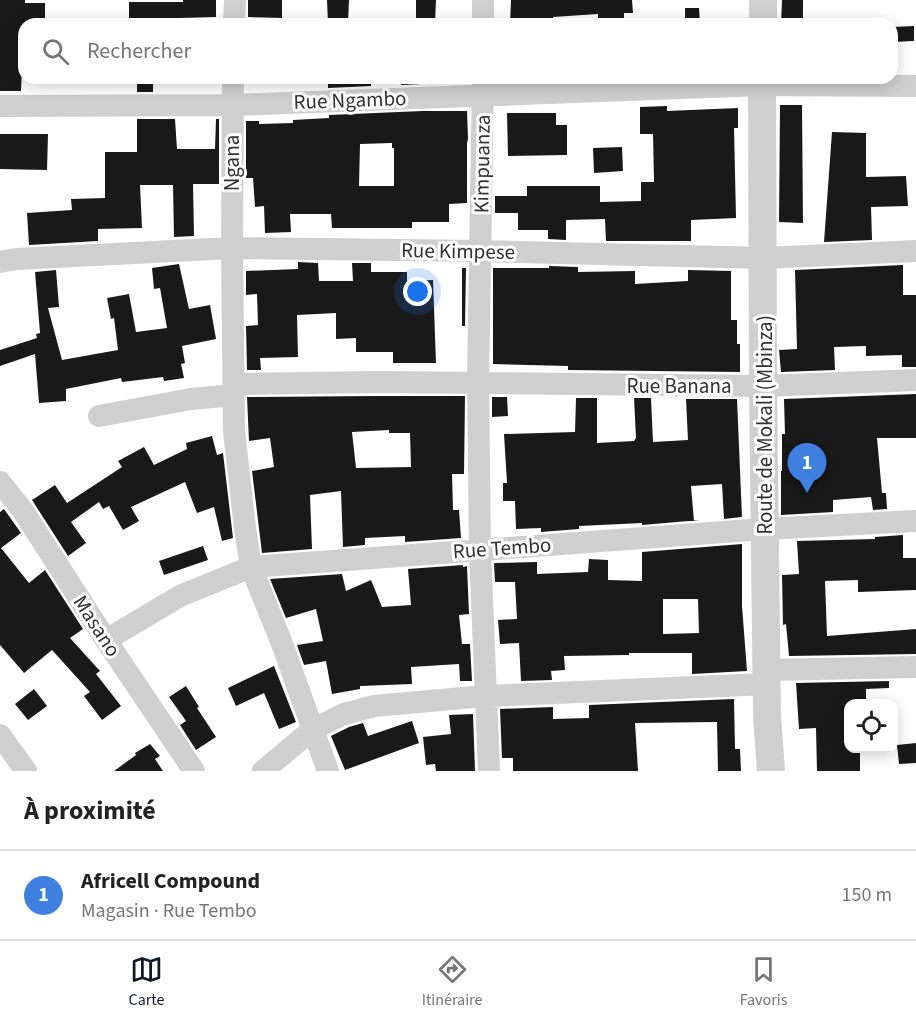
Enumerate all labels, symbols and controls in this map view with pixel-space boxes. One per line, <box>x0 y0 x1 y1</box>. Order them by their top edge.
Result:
search box <box>18 18 898 84</box>
icon: search <box>39 35 72 68</box>
text: Rechercher <box>87 35 191 67</box>
street label: Rue Ngambo <box>293 83 407 117</box>
street label: Kimpuanza <box>466 114 498 214</box>
street label: Ngana <box>217 135 247 191</box>
street label: Rue Kimpese <box>401 235 515 267</box>
your location <box>403 277 432 306</box>
street label: Route de Mokali (Mbinza) <box>750 315 780 535</box>
street label: Rue Banana <box>626 371 732 401</box>
pin: 1 <box>788 444 826 493</box>
street label: Rue Tembo <box>452 530 552 566</box>
street label: Masano <box>66 589 128 663</box>
map controls <box>844 699 898 753</box>
button: locate <box>844 699 898 753</box>
text: À proximité <box>24 792 156 829</box>
text: Africell Compound <box>81 865 260 897</box>
text: 1 <box>38 881 49 909</box>
text: 150 m <box>842 881 892 909</box>
text: Magasin · Rue Tembo <box>81 897 257 925</box>
tab: Carte <box>129 953 164 1011</box>
tab: Itinéraire <box>422 953 482 1011</box>
tab: Favoris <box>740 953 787 1011</box>

